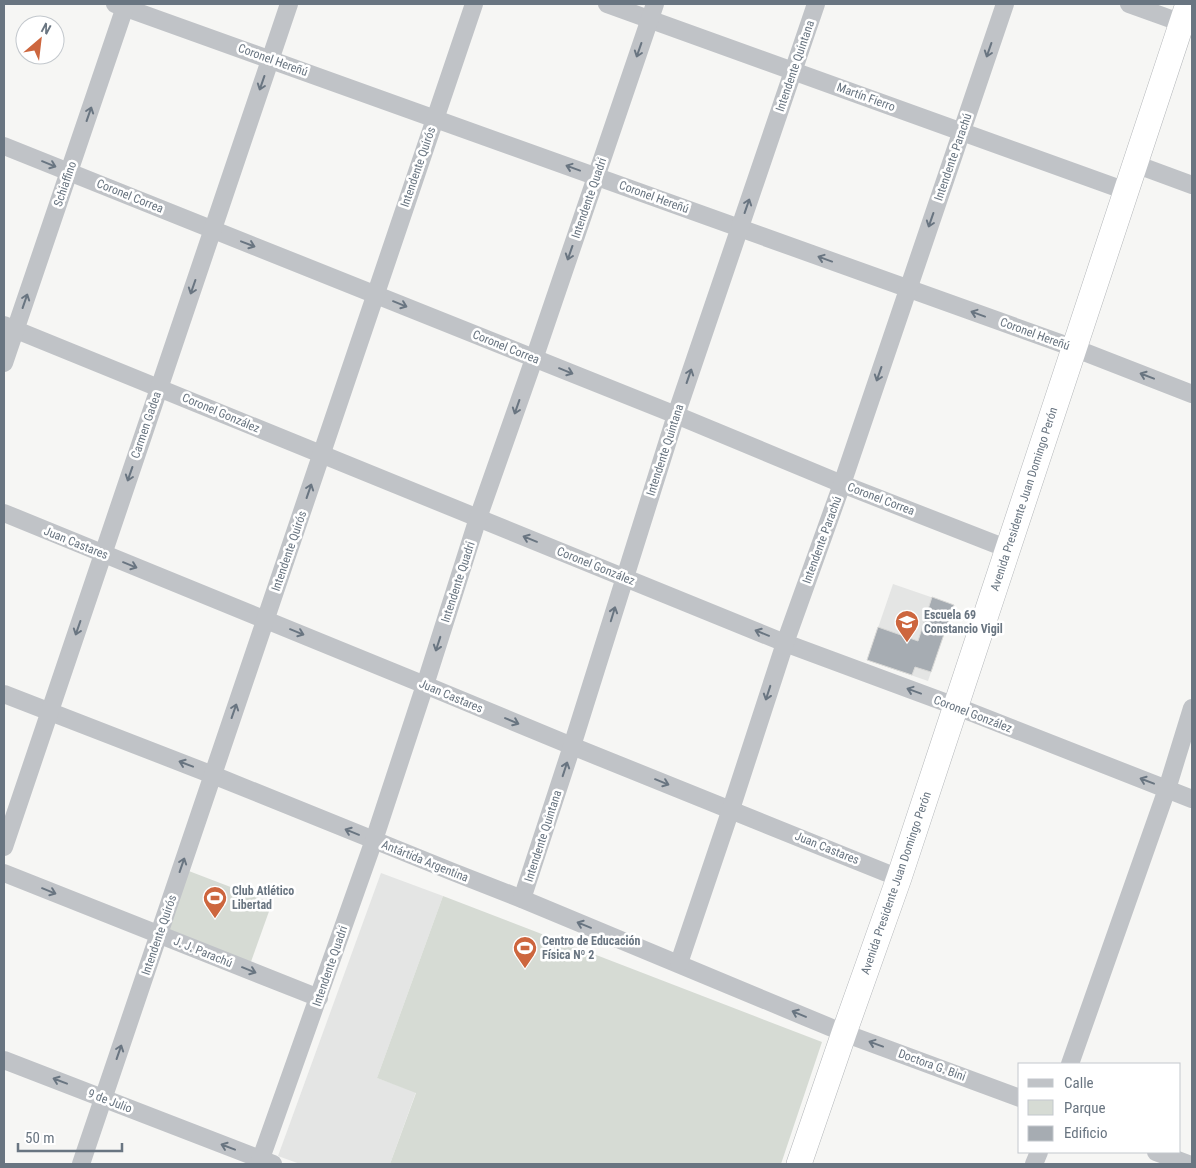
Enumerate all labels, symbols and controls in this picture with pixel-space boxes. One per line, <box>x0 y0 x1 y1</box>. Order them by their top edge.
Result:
north arrow <box>15 15 65 65</box>
street label: Intendente Quintana <box>773 18 817 113</box>
text: N <box>39 19 54 38</box>
street label: Coronel Hereñú <box>236 41 310 79</box>
one-way arrow <box>634 42 644 58</box>
one-way arrow <box>984 42 993 57</box>
one-way arrow <box>257 75 266 90</box>
street label: Martín Fierro <box>835 80 897 114</box>
one-way arrow <box>85 106 94 122</box>
street label: Intendente Parachú <box>931 111 975 203</box>
street label: Intendente Quirós <box>398 125 438 209</box>
street label: Intendente Quadri <box>569 156 609 240</box>
one-way arrow <box>41 159 56 169</box>
street label: Schiaffino <box>51 160 79 208</box>
one-way arrow <box>566 163 582 172</box>
street label: Coronel Correa <box>95 176 166 216</box>
street label: Coronel Hereñú <box>617 178 691 216</box>
one-way arrow <box>743 198 752 214</box>
one-way arrow <box>926 212 935 228</box>
one-way arrow <box>240 240 256 249</box>
one-way arrow <box>565 245 574 261</box>
one-way arrow <box>818 254 833 263</box>
one-way arrow <box>188 279 197 294</box>
one-way arrow <box>21 293 30 309</box>
one-way arrow <box>392 300 407 309</box>
one-way arrow <box>971 309 986 318</box>
street label: Coronel Hereñú <box>998 315 1072 353</box>
street label: Coronel Correa <box>471 327 542 367</box>
one-way arrow <box>874 366 883 382</box>
one-way arrow <box>558 367 573 377</box>
one-way arrow <box>685 369 694 384</box>
one-way arrow <box>1140 371 1155 380</box>
street label: Carmen Gadea <box>128 390 164 460</box>
street label: Coronel González <box>180 390 262 436</box>
one-way arrow <box>512 399 521 414</box>
street label: Intendente Quintana <box>644 402 686 498</box>
street label: Avenida Presidente Juan Domingo Perón <box>988 405 1060 593</box>
one-way arrow <box>125 466 134 481</box>
street label: Coronel Correa <box>845 480 917 518</box>
one-way arrow <box>305 484 314 499</box>
street label: Intendente Parachú <box>800 494 844 586</box>
street label: Intendente Quirós <box>269 509 309 593</box>
street label: Juan Castares <box>42 524 110 562</box>
one-way arrow <box>523 534 538 544</box>
street label: Intendente Quadri <box>438 540 478 624</box>
street label: Coronel González <box>555 544 637 588</box>
one-way arrow <box>122 560 137 570</box>
one-way arrow <box>608 606 618 622</box>
place label: Escuela 69 Constancio Vigil <box>924 608 1003 636</box>
school or university icon: Escuela 69 Constancio Vigil <box>894 609 920 643</box>
one-way arrow <box>72 619 82 635</box>
one-way arrow <box>289 628 304 638</box>
one-way arrow <box>755 628 770 638</box>
one-way arrow <box>433 636 442 652</box>
street label: Juan Castares <box>417 676 485 716</box>
one-way arrow <box>763 685 773 701</box>
one-way arrow <box>906 686 922 695</box>
street label: Coronel González <box>932 693 1014 735</box>
one-way arrow <box>230 704 240 720</box>
one-way arrow <box>504 717 519 726</box>
one-way arrow <box>178 759 194 768</box>
one-way arrow <box>560 762 570 778</box>
one-way arrow <box>1140 776 1155 785</box>
one-way arrow <box>654 778 669 787</box>
street label: Intendente Quintana <box>522 788 564 884</box>
street label: Avenida Presidente Juan Domingo Perón <box>858 790 934 976</box>
one-way arrow <box>345 826 360 835</box>
street label: Juan Castares <box>793 829 861 867</box>
street label: Antártida Argentina <box>380 837 471 885</box>
one-way arrow <box>178 857 188 873</box>
place label: Club Atlético Libertad <box>232 884 294 912</box>
sports icon: Club Atlético Libertad <box>202 885 228 919</box>
one-way arrow <box>41 887 56 896</box>
street label: Intendente Quirós <box>139 893 179 977</box>
one-way arrow <box>577 919 592 928</box>
street label: Intendente Quadri <box>310 924 350 1008</box>
street label: J. J. Parachú <box>172 934 235 970</box>
place label: Centro de Educación Física Nº 2 <box>542 934 640 962</box>
sports icon: Centro de Educación Física Nº 2 <box>512 935 538 969</box>
one-way arrow <box>241 966 256 976</box>
one-way arrow <box>792 1008 807 1018</box>
one-way arrow <box>868 1039 884 1048</box>
one-way arrow <box>115 1045 124 1060</box>
street label: Doctora G. Bini <box>896 1046 968 1084</box>
legend <box>1018 1063 1181 1153</box>
text: Calle <box>1064 1074 1094 1092</box>
one-way arrow <box>53 1076 68 1086</box>
street label: 9 de Julio <box>86 1086 134 1116</box>
text: Parque <box>1064 1099 1106 1117</box>
scale bar <box>18 1120 121 1152</box>
text: Edificio <box>1064 1124 1107 1142</box>
text: 50 m <box>25 1129 55 1147</box>
one-way arrow <box>220 1141 235 1150</box>

